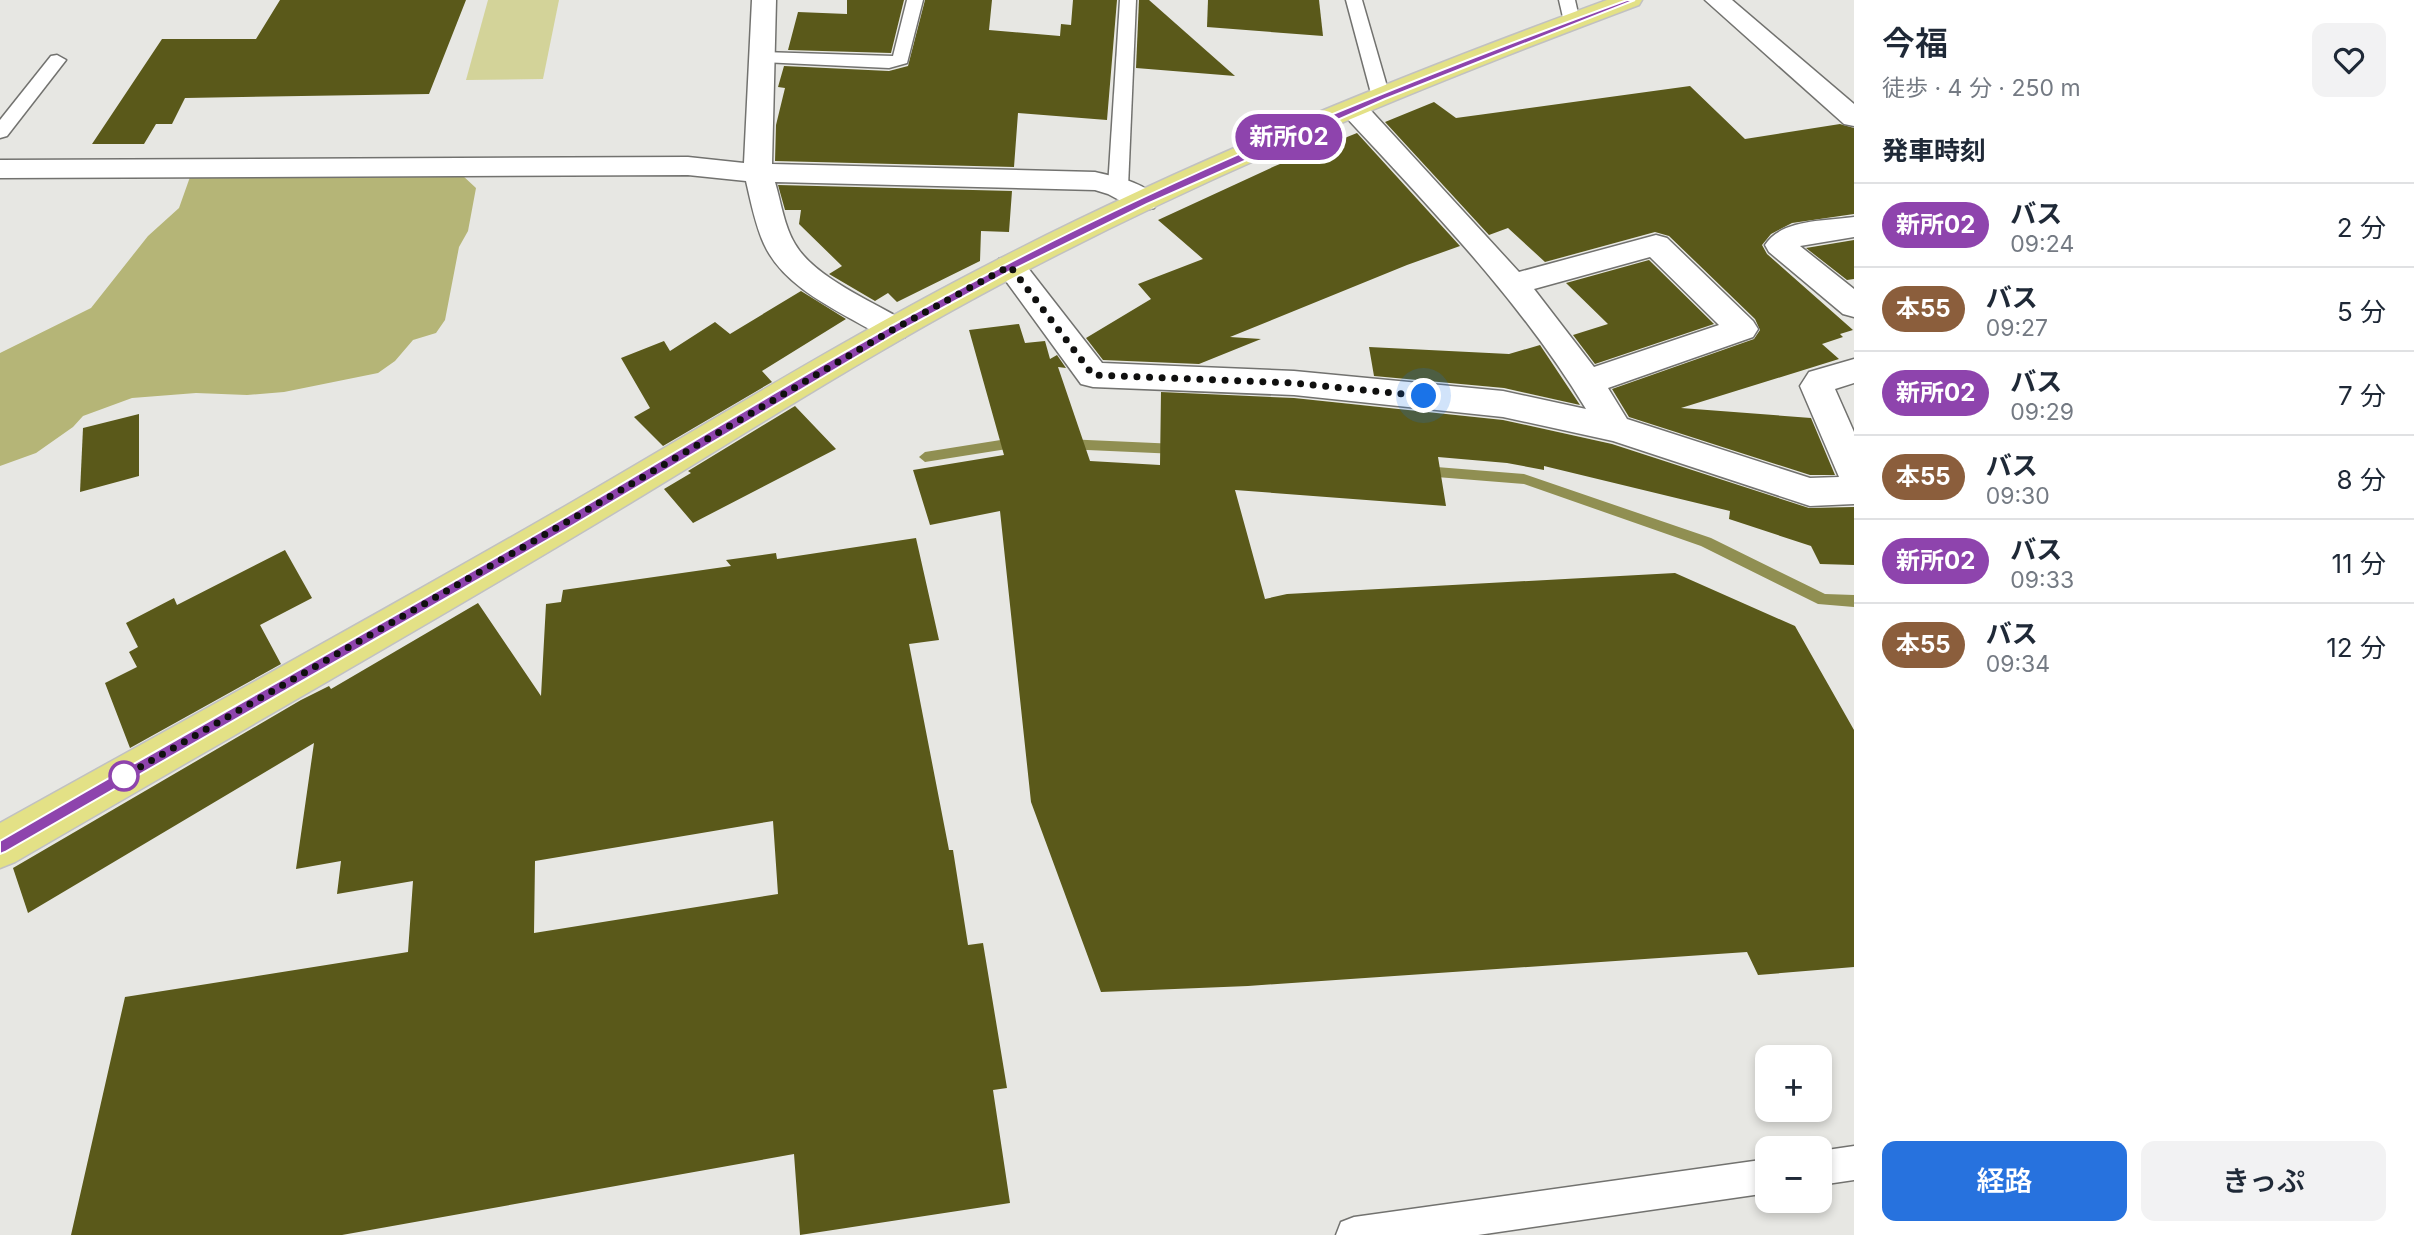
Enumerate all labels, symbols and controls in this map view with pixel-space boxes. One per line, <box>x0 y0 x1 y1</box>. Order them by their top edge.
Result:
text: 今福 <box>1882 23 1948 63</box>
button: heart <box>2312 23 2386 97</box>
text: 徒歩 · 4 分 · 250 m <box>1882 74 2081 102</box>
line badge: 新所02 <box>1240 114 1338 160</box>
text: 新所02 <box>1249 122 1329 151</box>
text: 発車時刻 <box>1882 135 1986 166</box>
text: バス <box>2010 198 2062 229</box>
text: 新所02 <box>1896 210 1975 239</box>
text: 2 分 <box>2337 212 2386 243</box>
text: 09:24 <box>2010 230 2074 258</box>
text: バス <box>1986 282 2038 313</box>
text: 本55 <box>1896 294 1951 323</box>
text: 5 分 <box>2337 296 2386 327</box>
text: 09:27 <box>1986 314 2048 342</box>
text: バス <box>2010 366 2062 397</box>
your location <box>1406 378 1441 413</box>
text: 新所02 <box>1896 378 1975 407</box>
text: 7 分 <box>2338 380 2386 411</box>
text: 09:29 <box>2010 398 2074 426</box>
text: バス <box>1986 450 2038 481</box>
text: 本55 <box>1896 462 1951 491</box>
text: 8 分 <box>2337 464 2386 495</box>
text: 09:30 <box>1986 482 2050 510</box>
text: バス <box>2010 534 2062 565</box>
text: 新所02 <box>1896 546 1975 575</box>
text: 11 分 <box>2332 548 2386 579</box>
text: 09:33 <box>2010 566 2074 594</box>
text: バス <box>1986 618 2038 649</box>
text: 本55 <box>1896 630 1951 659</box>
text: 12 分 <box>2326 632 2386 663</box>
text: 09:34 <box>1986 650 2050 678</box>
unlabelled marker <box>109 761 139 791</box>
map controls <box>1755 1045 1832 1213</box>
button: + <box>1755 1045 1832 1122</box>
button: − <box>1755 1136 1832 1213</box>
button: 経路 <box>1882 1141 2127 1221</box>
button: きっぷ <box>2141 1141 2386 1221</box>

